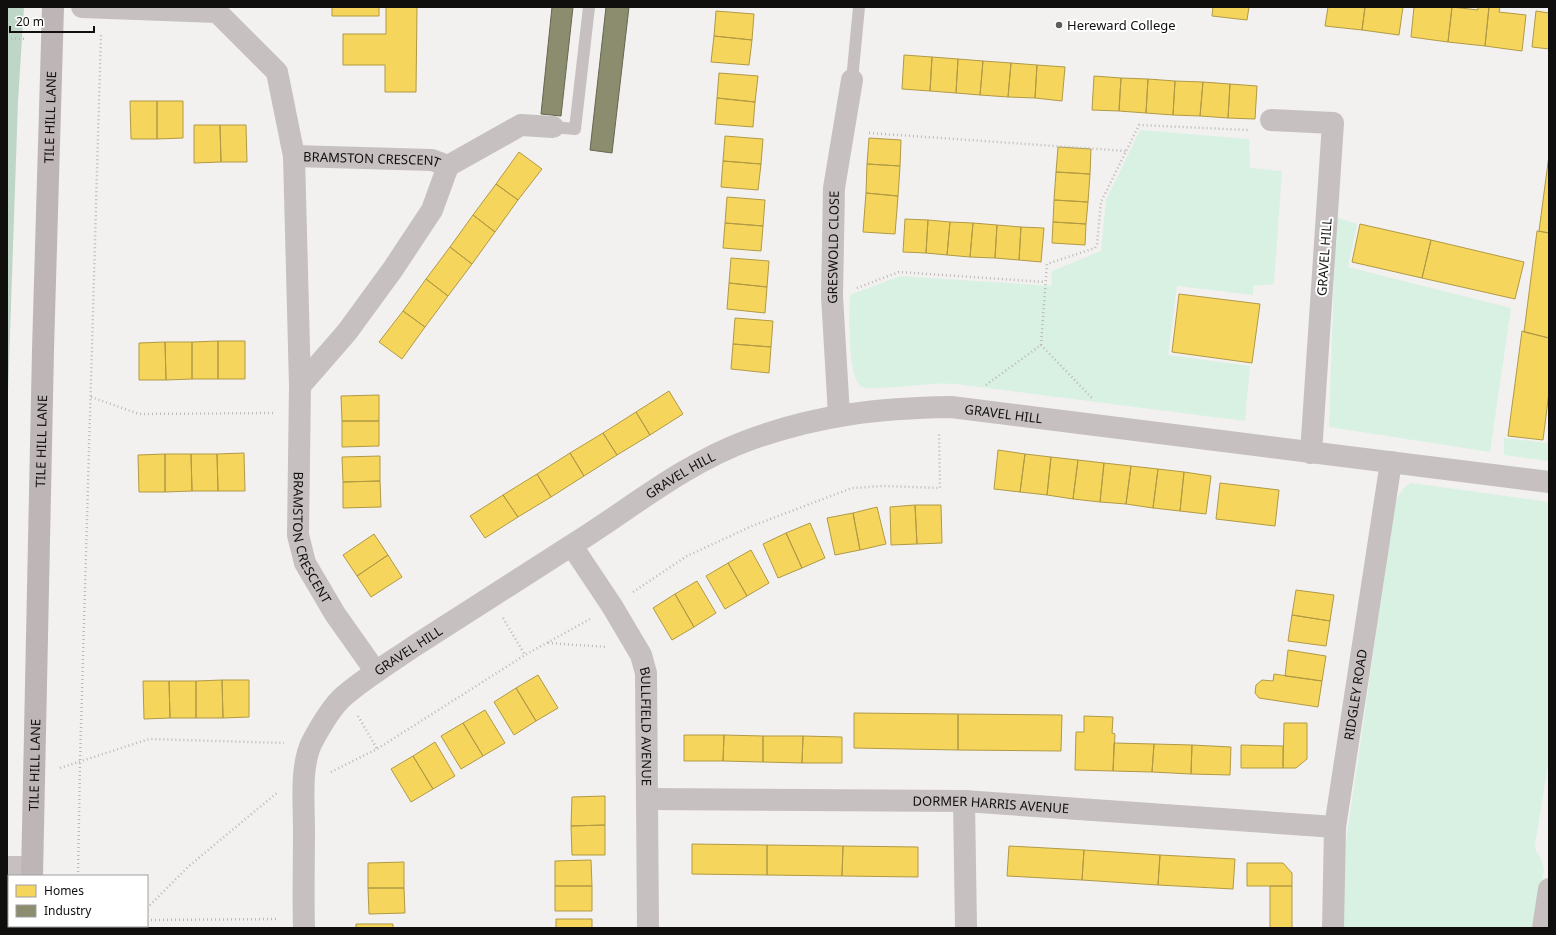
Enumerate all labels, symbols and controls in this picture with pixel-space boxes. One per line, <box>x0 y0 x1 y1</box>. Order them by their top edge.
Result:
scale bar <box>10 8 94 34</box>
text: 20 m <box>16 13 44 30</box>
place label: Hereward College <box>1067 16 1176 34</box>
marker: Hereward College <box>1054 20 1064 30</box>
street label: TILE HILL LANE <box>39 71 60 164</box>
street label: BRAMSTON CRESCENT <box>303 147 444 172</box>
street label: GRESWOLD CLOSE <box>823 191 843 304</box>
street label: GRAVEL HILL <box>1312 217 1336 297</box>
street label: TILE HILL LANE <box>31 395 51 487</box>
street label: GRAVEL HILL <box>964 400 1044 427</box>
street label: GRAVEL HILL <box>642 447 718 503</box>
street label: BRAMSTON CRESCENT <box>289 471 336 607</box>
street label: GRAVEL HILL <box>370 621 446 680</box>
street label: RIDGLEY ROAD <box>1339 648 1371 741</box>
street label: BULLFIELD AVENUE <box>636 664 656 786</box>
street label: TILE HILL LANE <box>24 719 44 811</box>
street label: DORMER HARRIS AVENUE <box>913 792 1070 817</box>
legend <box>8 875 148 927</box>
text: Homes <box>44 882 84 899</box>
text: Industry <box>44 902 92 919</box>

